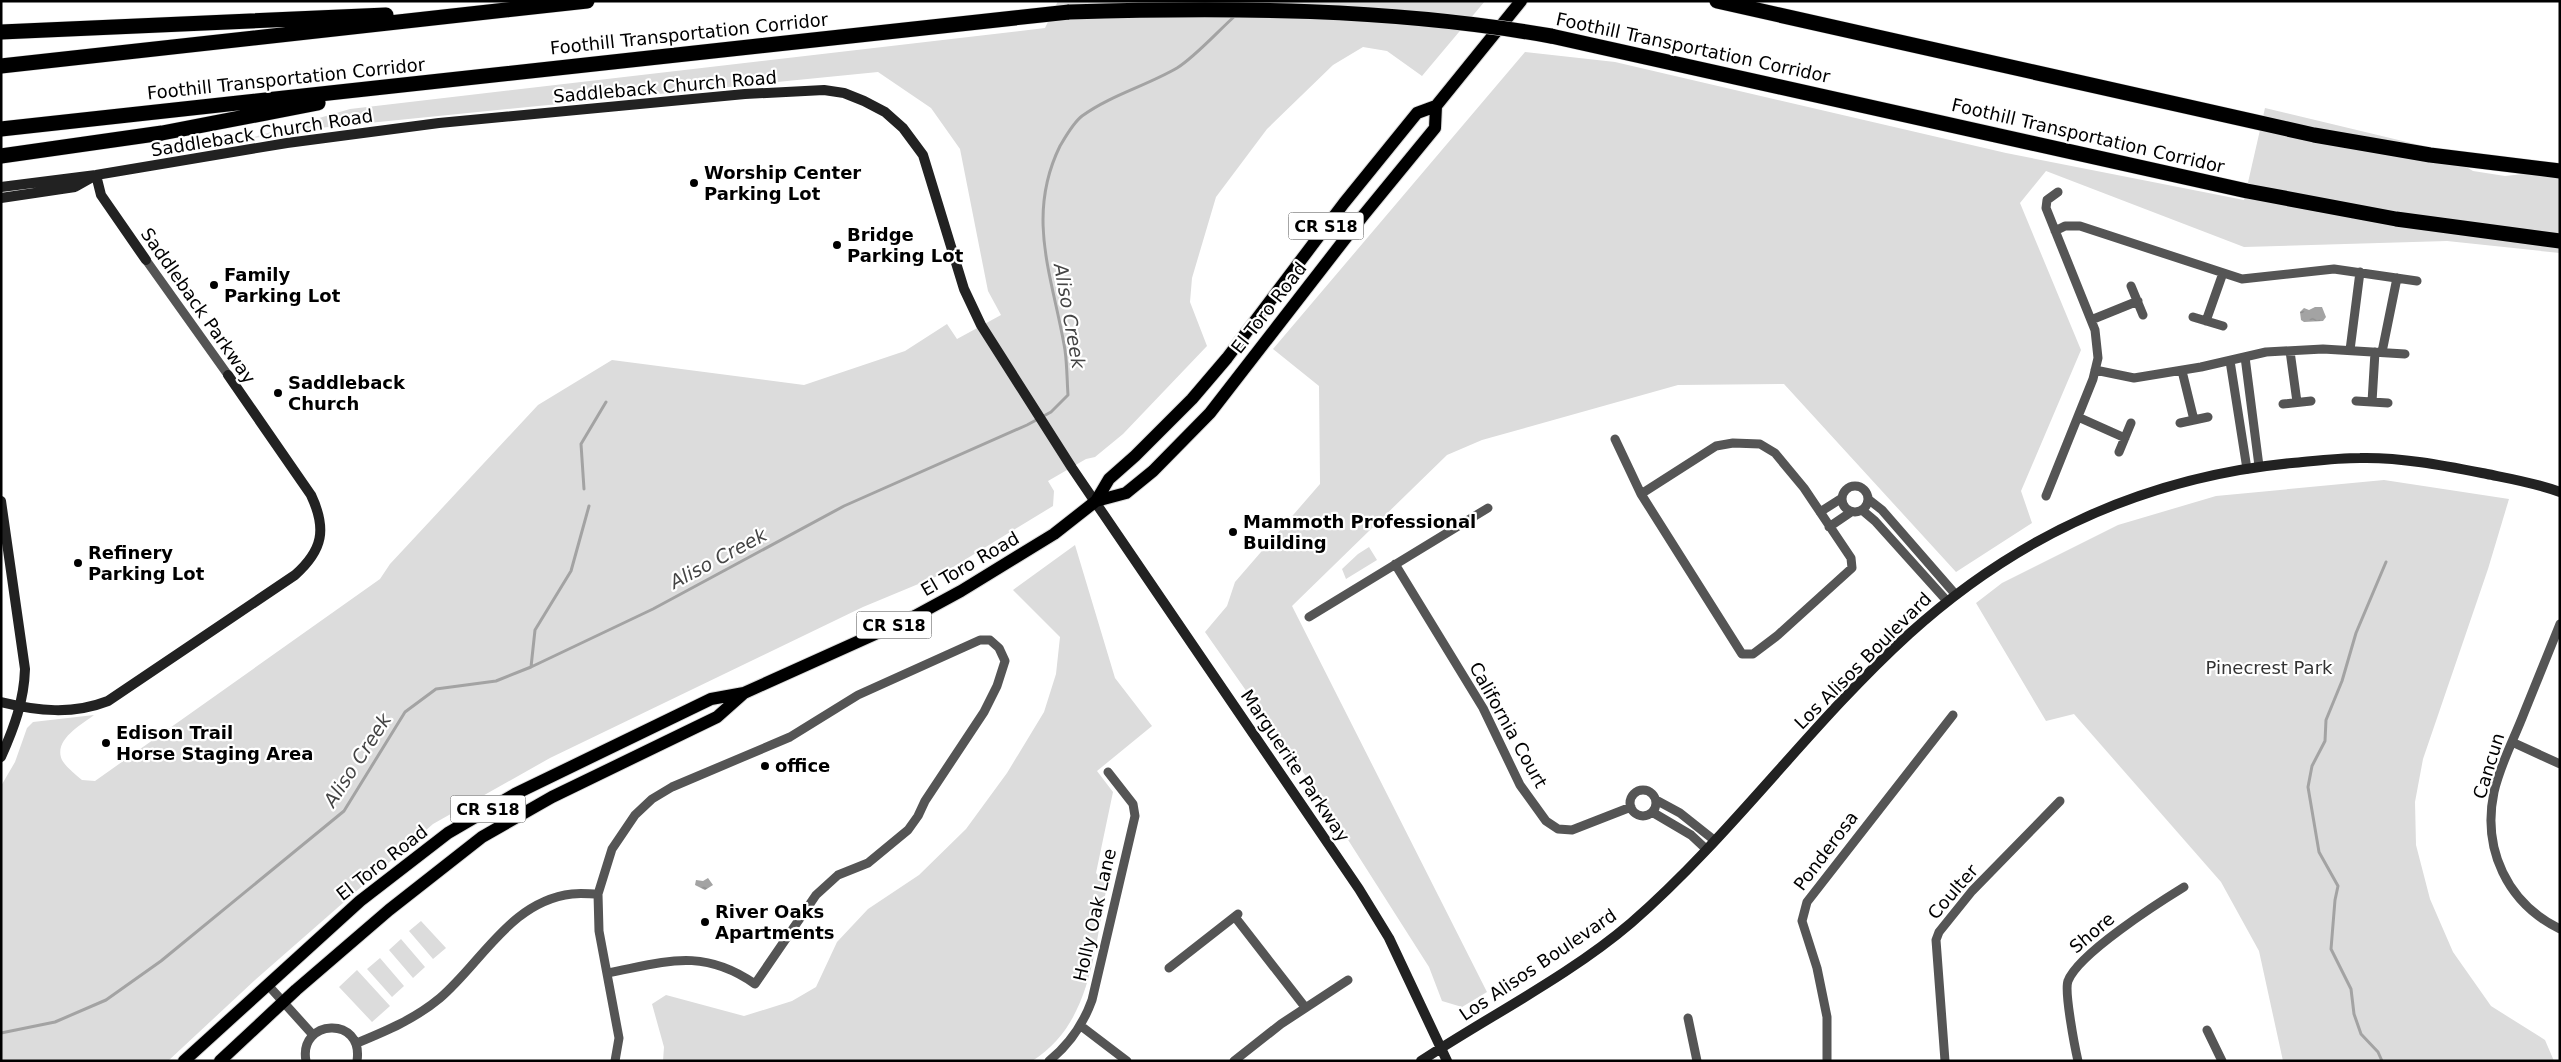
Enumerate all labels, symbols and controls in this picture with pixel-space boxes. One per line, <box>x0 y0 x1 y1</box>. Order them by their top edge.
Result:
street label: Foothill Transportation Corridor <box>549 8 830 59</box>
street label: Foothill Transportation Corridor <box>1554 8 1833 87</box>
street label: Foothill Transportation Corridor <box>146 53 427 104</box>
street label: Saddleback Church Road <box>552 66 778 107</box>
street label: Foothill Transportation Corridor <box>1950 94 2227 177</box>
street label: Saddleback Church Road <box>149 105 374 160</box>
place label: Worship Center Parking Lot <box>704 162 861 204</box>
marker: Worship Center Parking Lot <box>688 177 700 189</box>
road number: CR S18 <box>1288 212 1364 240</box>
street label: Saddleback Parkway <box>137 224 260 388</box>
place label: Bridge Parking Lot <box>847 224 964 266</box>
marker: Bridge Parking Lot <box>831 239 843 251</box>
street label: El Toro Road <box>1226 258 1311 357</box>
water label: Aliso Creek <box>1050 260 1090 371</box>
place label: Family Parking Lot <box>224 264 341 306</box>
marker: Family Parking Lot <box>208 279 220 291</box>
place label: Saddleback Church <box>288 372 406 414</box>
marker: Saddleback Church <box>272 387 284 399</box>
place label: Mammoth Professional Building <box>1243 511 1476 553</box>
water label: Aliso Creek <box>664 523 771 594</box>
marker: Mammoth Professional Building <box>1227 526 1239 538</box>
street label: El Toro Road <box>917 527 1023 600</box>
place label: Refinery Parking Lot <box>88 542 205 584</box>
marker: Refinery Parking Lot <box>72 557 84 569</box>
street label: Los Alisos Boulevard <box>1790 588 1935 733</box>
road number: CR S18 <box>856 612 932 638</box>
park label: Pinecrest Park <box>2206 657 2333 678</box>
street label: California Court <box>1465 658 1552 791</box>
street label: Marguerite Parkway <box>1237 686 1354 846</box>
water label: Aliso Creek <box>318 708 396 812</box>
place label: Edison Trail Horse Staging Area <box>116 722 313 764</box>
street label: Cancun <box>2469 730 2508 801</box>
marker: Edison Trail Horse Staging Area <box>100 737 112 749</box>
place label: office <box>775 755 830 776</box>
marker: office <box>759 760 771 772</box>
road number: CR S18 <box>450 796 526 822</box>
street label: Ponderosa <box>1789 807 1862 894</box>
street label: El Toro Road <box>332 820 431 905</box>
street label: Holly Oak Lane <box>1069 846 1120 983</box>
street label: Coulter <box>1923 860 1982 923</box>
place label: River Oaks Apartments <box>715 901 835 943</box>
street label: Los Alisos Boulevard <box>1455 904 1620 1025</box>
street label: Shore <box>2065 908 2118 957</box>
marker: River Oaks Apartments <box>699 916 711 928</box>

